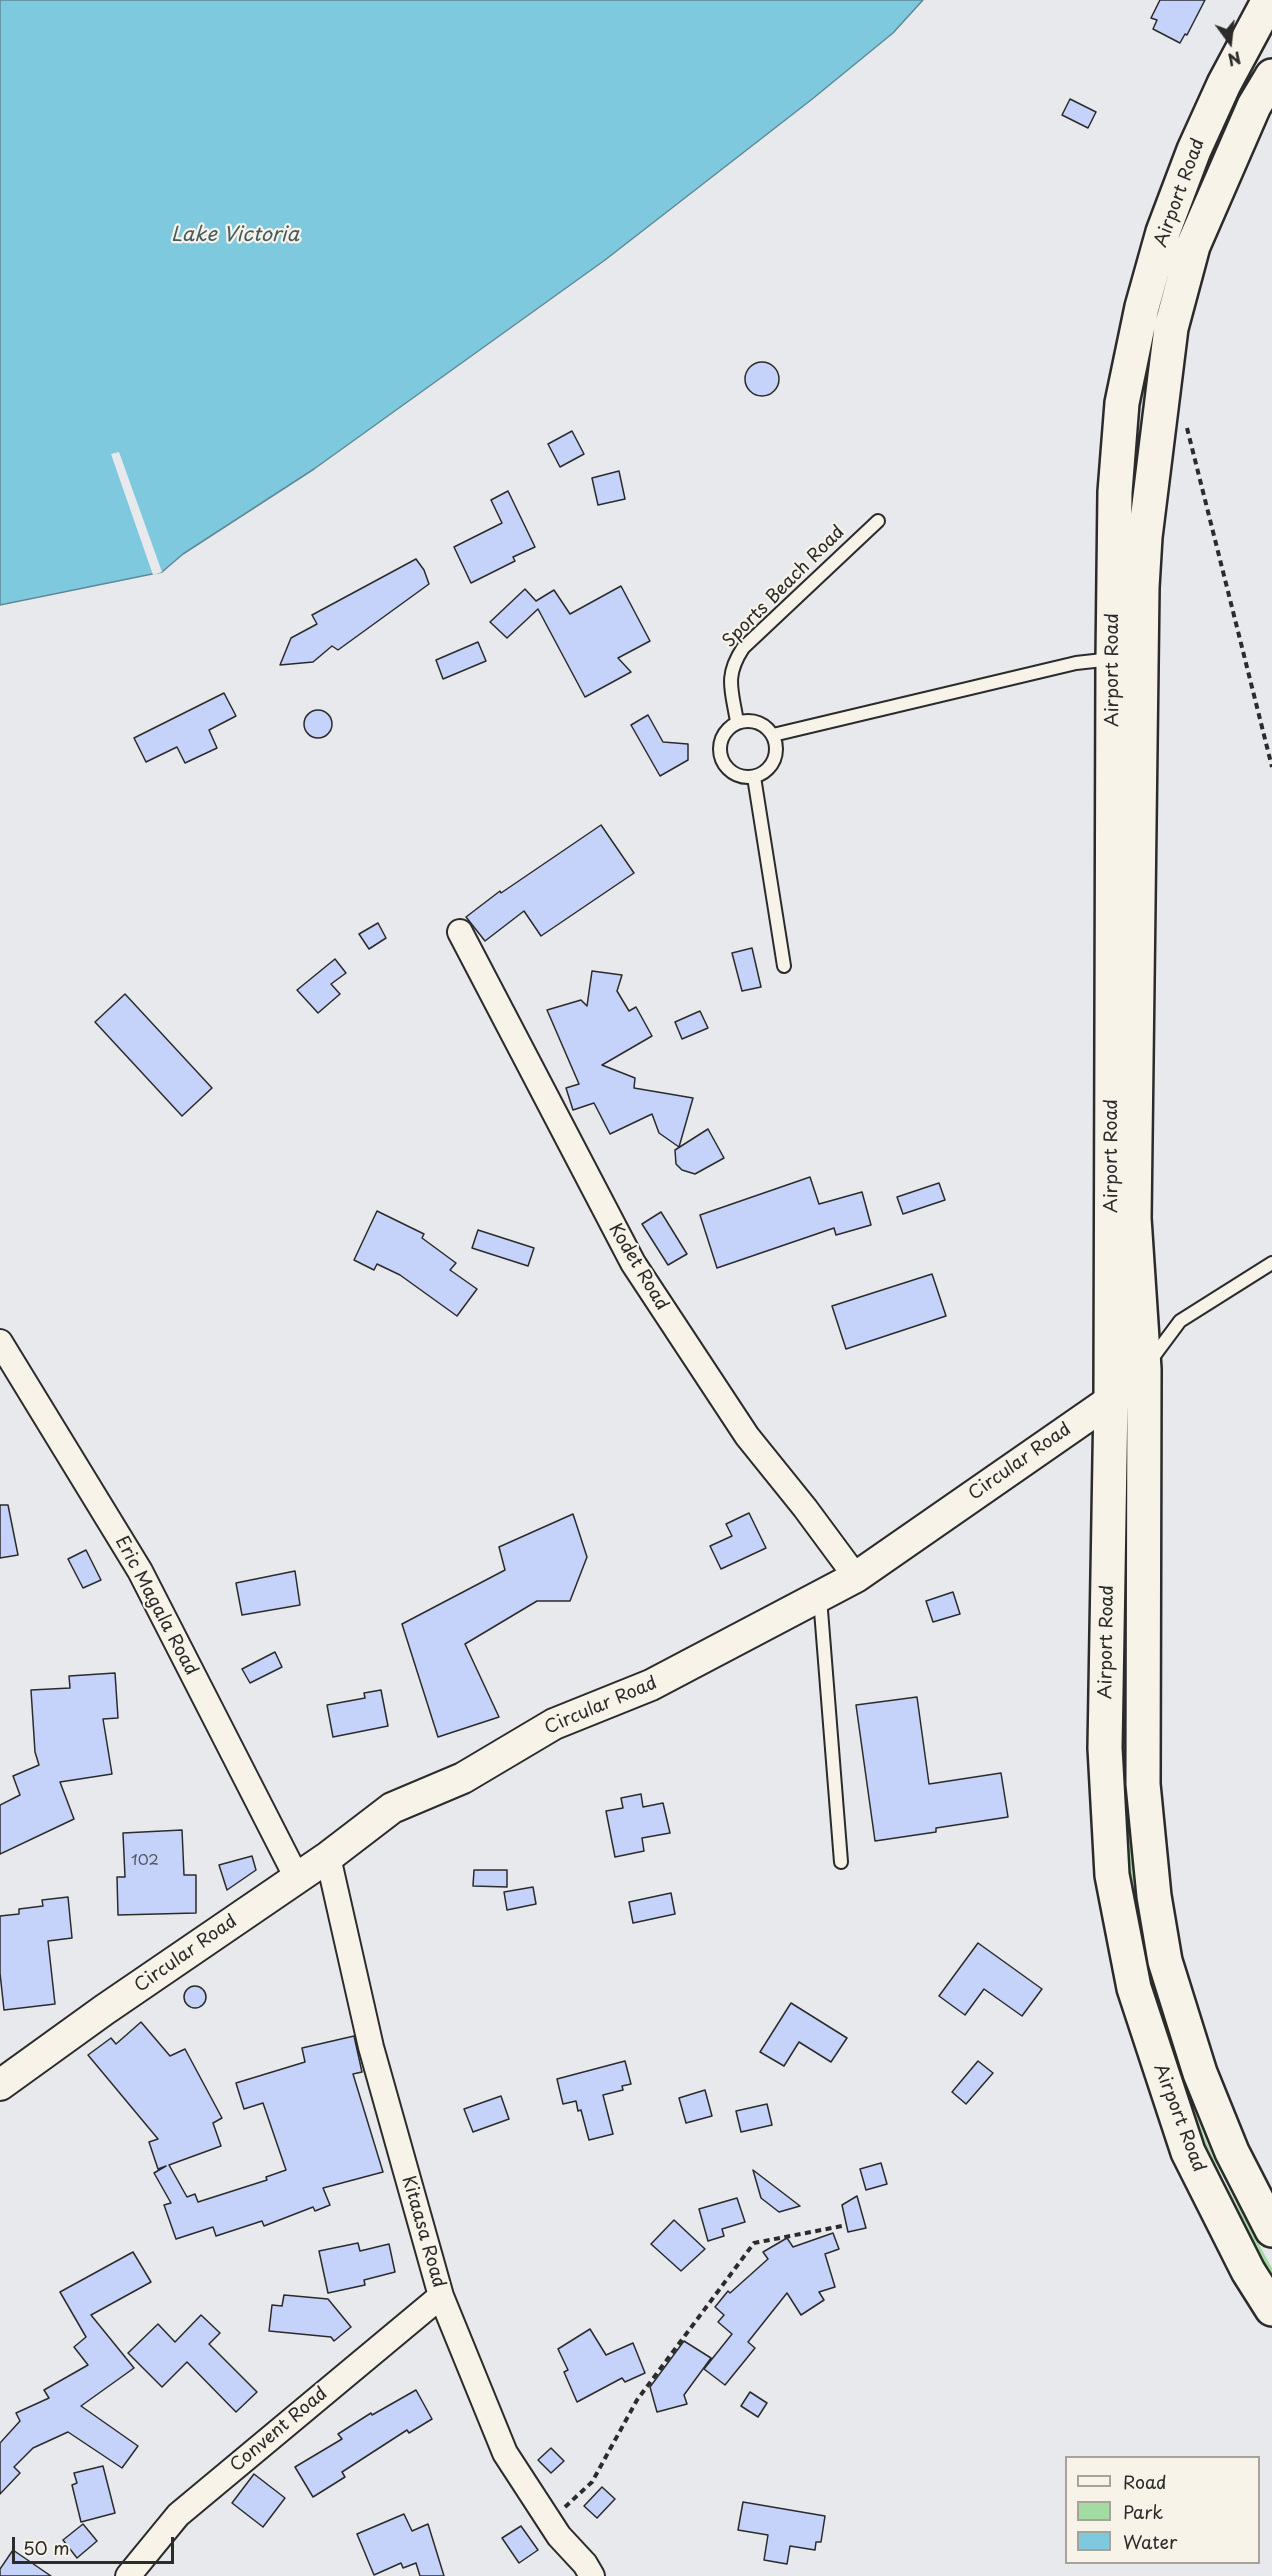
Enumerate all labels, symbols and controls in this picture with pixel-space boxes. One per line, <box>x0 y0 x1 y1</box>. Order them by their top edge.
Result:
north arrow <box>1200 12 1260 72</box>
text: N <box>1225 46 1244 73</box>
street label: Airport Road <box>1150 136 1210 250</box>
water label: Lake Victoria <box>171 223 299 247</box>
street label: Sports Beach Road <box>719 522 849 652</box>
street label: Airport Road <box>1102 613 1124 727</box>
street label: Airport Road <box>1101 1099 1123 1213</box>
street label: Kodet Road <box>604 1220 672 1314</box>
street label: Circular Road <box>965 1419 1075 1505</box>
street label: Eric Magala Road <box>110 1533 202 1679</box>
street label: Airport Road <box>1095 1585 1119 1699</box>
street label: Circular Road <box>542 1673 660 1739</box>
house number: 102 <box>131 1852 159 1870</box>
street label: Circular Road <box>131 1911 241 1997</box>
street label: Airport Road <box>1148 2061 1210 2175</box>
street label: Kitaasa Road <box>397 2174 449 2290</box>
street label: Convent Road <box>226 2383 332 2477</box>
legend <box>1065 2456 1260 2564</box>
text: Road <box>1123 2468 1167 2495</box>
text: Park <box>1123 2498 1163 2525</box>
scale bar <box>15 2525 177 2563</box>
text: Water <box>1123 2528 1177 2555</box>
text: 50 m <box>23 2534 70 2561</box>

